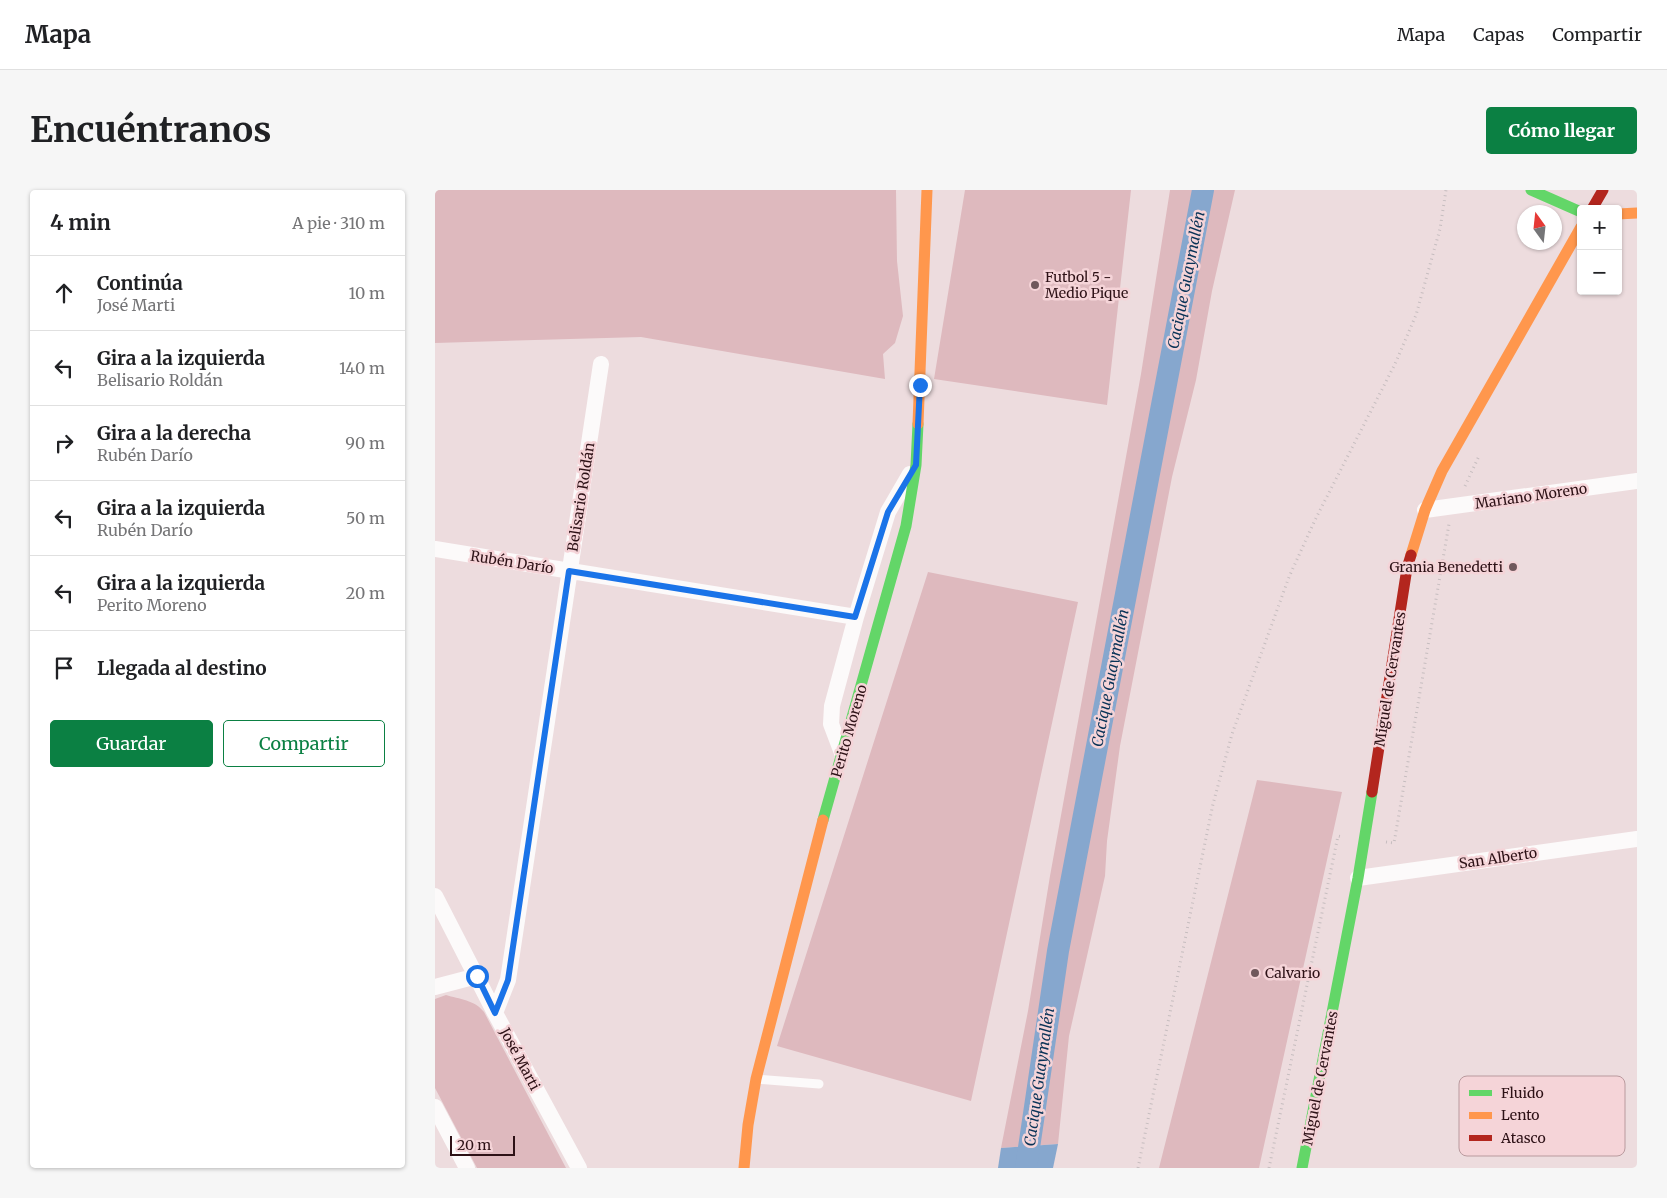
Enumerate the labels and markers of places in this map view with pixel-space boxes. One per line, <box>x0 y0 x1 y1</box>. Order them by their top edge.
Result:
place label: Futbol 5 - Medio Pique <box>1045 268 1128 302</box>
marker: Futbol 5 - Medio Pique <box>1029 279 1041 291</box>
place label: Grania Benedetti <box>1389 558 1503 576</box>
marker: Grania Benedetti <box>1507 561 1519 573</box>
place label: Calvario <box>1265 964 1320 982</box>
marker: Calvario <box>1249 967 1261 979</box>

